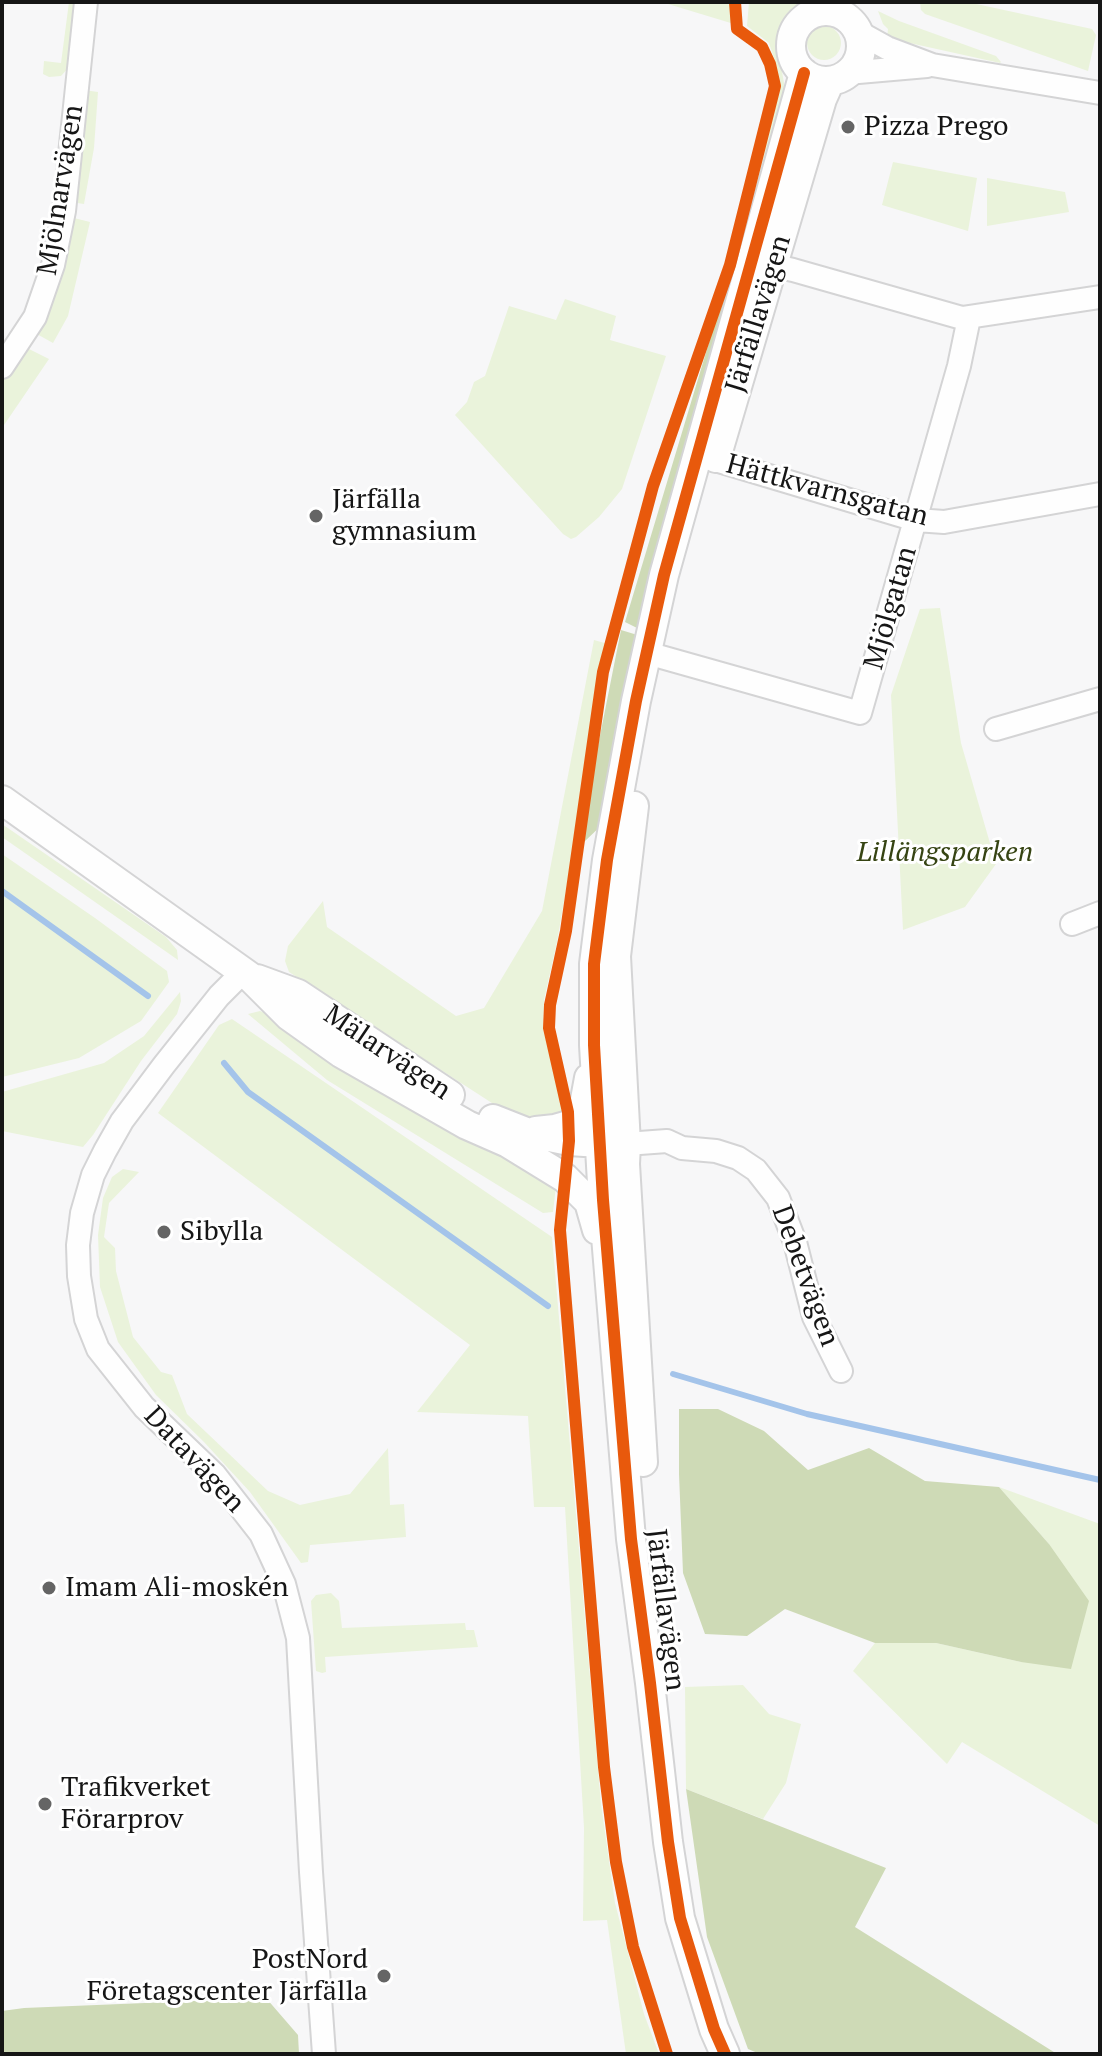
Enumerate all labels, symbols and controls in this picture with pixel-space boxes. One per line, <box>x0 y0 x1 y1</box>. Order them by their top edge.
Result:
street label: Mjölnarvägen <box>31 102 91 278</box>
place label: Pizza Prego <box>864 110 1008 144</box>
marker: Pizza Prego <box>839 118 857 136</box>
street label: Järfällavägen <box>719 231 799 397</box>
street label: Hättkvarnsgatan <box>722 448 932 534</box>
place label: Järfälla gymnasium <box>332 483 477 549</box>
marker: Järfälla gymnasium <box>307 507 325 525</box>
street label: Mjölgatan <box>857 543 925 673</box>
park label: Lillängsparken <box>857 836 1033 870</box>
street label: Mälarvägen <box>317 998 457 1108</box>
street label: Debetvägen <box>764 1201 846 1351</box>
place label: Sibylla <box>180 1215 263 1249</box>
marker: Sibylla <box>155 1223 173 1241</box>
street label: Datavägen <box>137 1400 251 1520</box>
street label: Järfällavägen <box>638 1527 692 1693</box>
place label: Imam Ali-moskén <box>65 1571 289 1605</box>
marker: Imam Ali-moskén <box>40 1579 58 1597</box>
place label: Trafikverket Förarprov <box>61 1771 211 1837</box>
marker: Trafikverket Förarprov <box>36 1795 54 1813</box>
place label: PostNord Företagscenter Järfälla <box>87 1943 368 2009</box>
marker: PostNord Företagscenter Järfälla <box>375 1967 393 1985</box>

